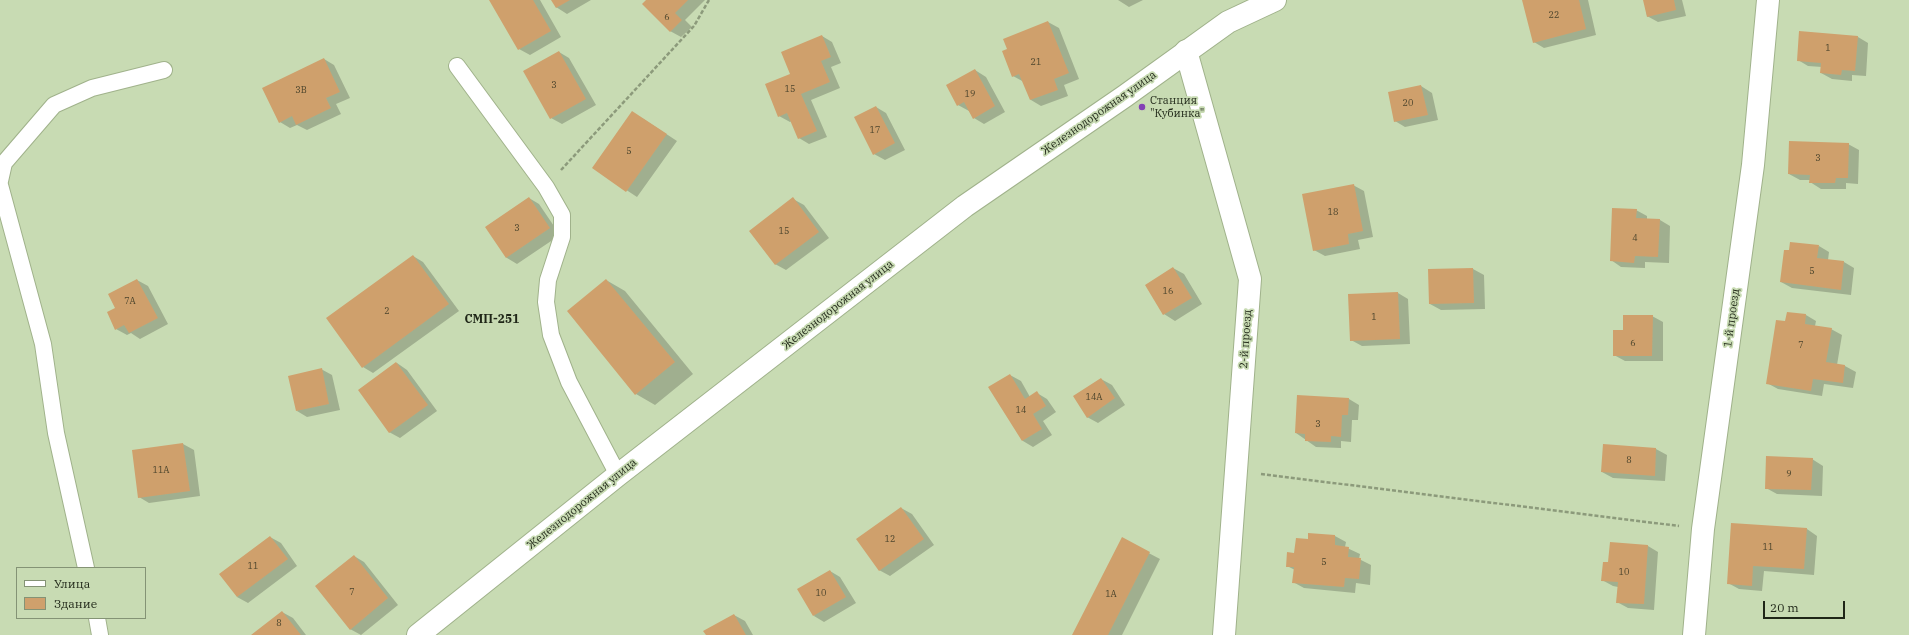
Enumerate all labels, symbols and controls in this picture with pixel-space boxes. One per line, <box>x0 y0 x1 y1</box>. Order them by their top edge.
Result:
house number: 22 <box>1549 10 1559 20</box>
house number: 6 <box>664 12 670 22</box>
house number: 1 <box>1825 43 1831 53</box>
house number: 21 <box>1031 57 1041 67</box>
street label: Железнодорожная улица <box>1039 68 1159 158</box>
house number: 3 <box>551 80 557 90</box>
house number: 15 <box>785 84 795 94</box>
house number: 3В <box>295 85 307 95</box>
house number: 19 <box>965 89 975 99</box>
place label: Станция "Кубинка" <box>1150 94 1204 120</box>
house number: 20 <box>1403 98 1413 108</box>
marker: Станция "Кубинка" <box>1137 102 1147 112</box>
house number: 17 <box>870 125 880 135</box>
house number: 5 <box>626 146 632 156</box>
house number: 3 <box>1815 153 1821 163</box>
house number: 18 <box>1328 207 1338 217</box>
house number: 3 <box>514 223 520 233</box>
house number: 15 <box>779 226 789 236</box>
house number: 4 <box>1632 233 1638 243</box>
street label: Железнодорожная улица <box>780 258 896 352</box>
house number: 5 <box>1809 266 1815 276</box>
house number: 16 <box>1163 286 1173 296</box>
street label: 1-й проезд <box>1721 288 1743 348</box>
house number: 7А <box>124 296 136 306</box>
house number: 2 <box>384 306 390 316</box>
street label: 2-й проезд <box>1237 309 1255 369</box>
house number: 1 <box>1371 312 1377 322</box>
district label: СМП-251 <box>465 313 519 327</box>
house number: 6 <box>1630 338 1636 348</box>
house number: 7 <box>1798 340 1804 350</box>
house number: 14А <box>1086 392 1102 402</box>
house number: 14 <box>1016 405 1026 415</box>
house number: 3 <box>1315 419 1321 429</box>
house number: 8 <box>1626 455 1632 465</box>
street label: Железнодорожная улица <box>525 456 639 552</box>
house number: 11А <box>153 465 169 475</box>
house number: 9 <box>1786 469 1792 479</box>
house number: 12 <box>885 534 895 544</box>
house number: 11 <box>1763 542 1773 552</box>
house number: 5 <box>1321 557 1327 567</box>
house number: 11 <box>248 561 258 571</box>
legend <box>16 567 146 619</box>
house number: 10 <box>1619 567 1629 577</box>
text: Улица <box>54 576 90 591</box>
house number: 7 <box>349 587 355 597</box>
house number: 10 <box>816 588 826 598</box>
house number: 1А <box>1105 589 1117 599</box>
scale bar <box>1765 593 1847 619</box>
text: Здание <box>54 596 97 611</box>
text: 20 m <box>1770 600 1799 615</box>
house number: 8 <box>276 618 282 628</box>

